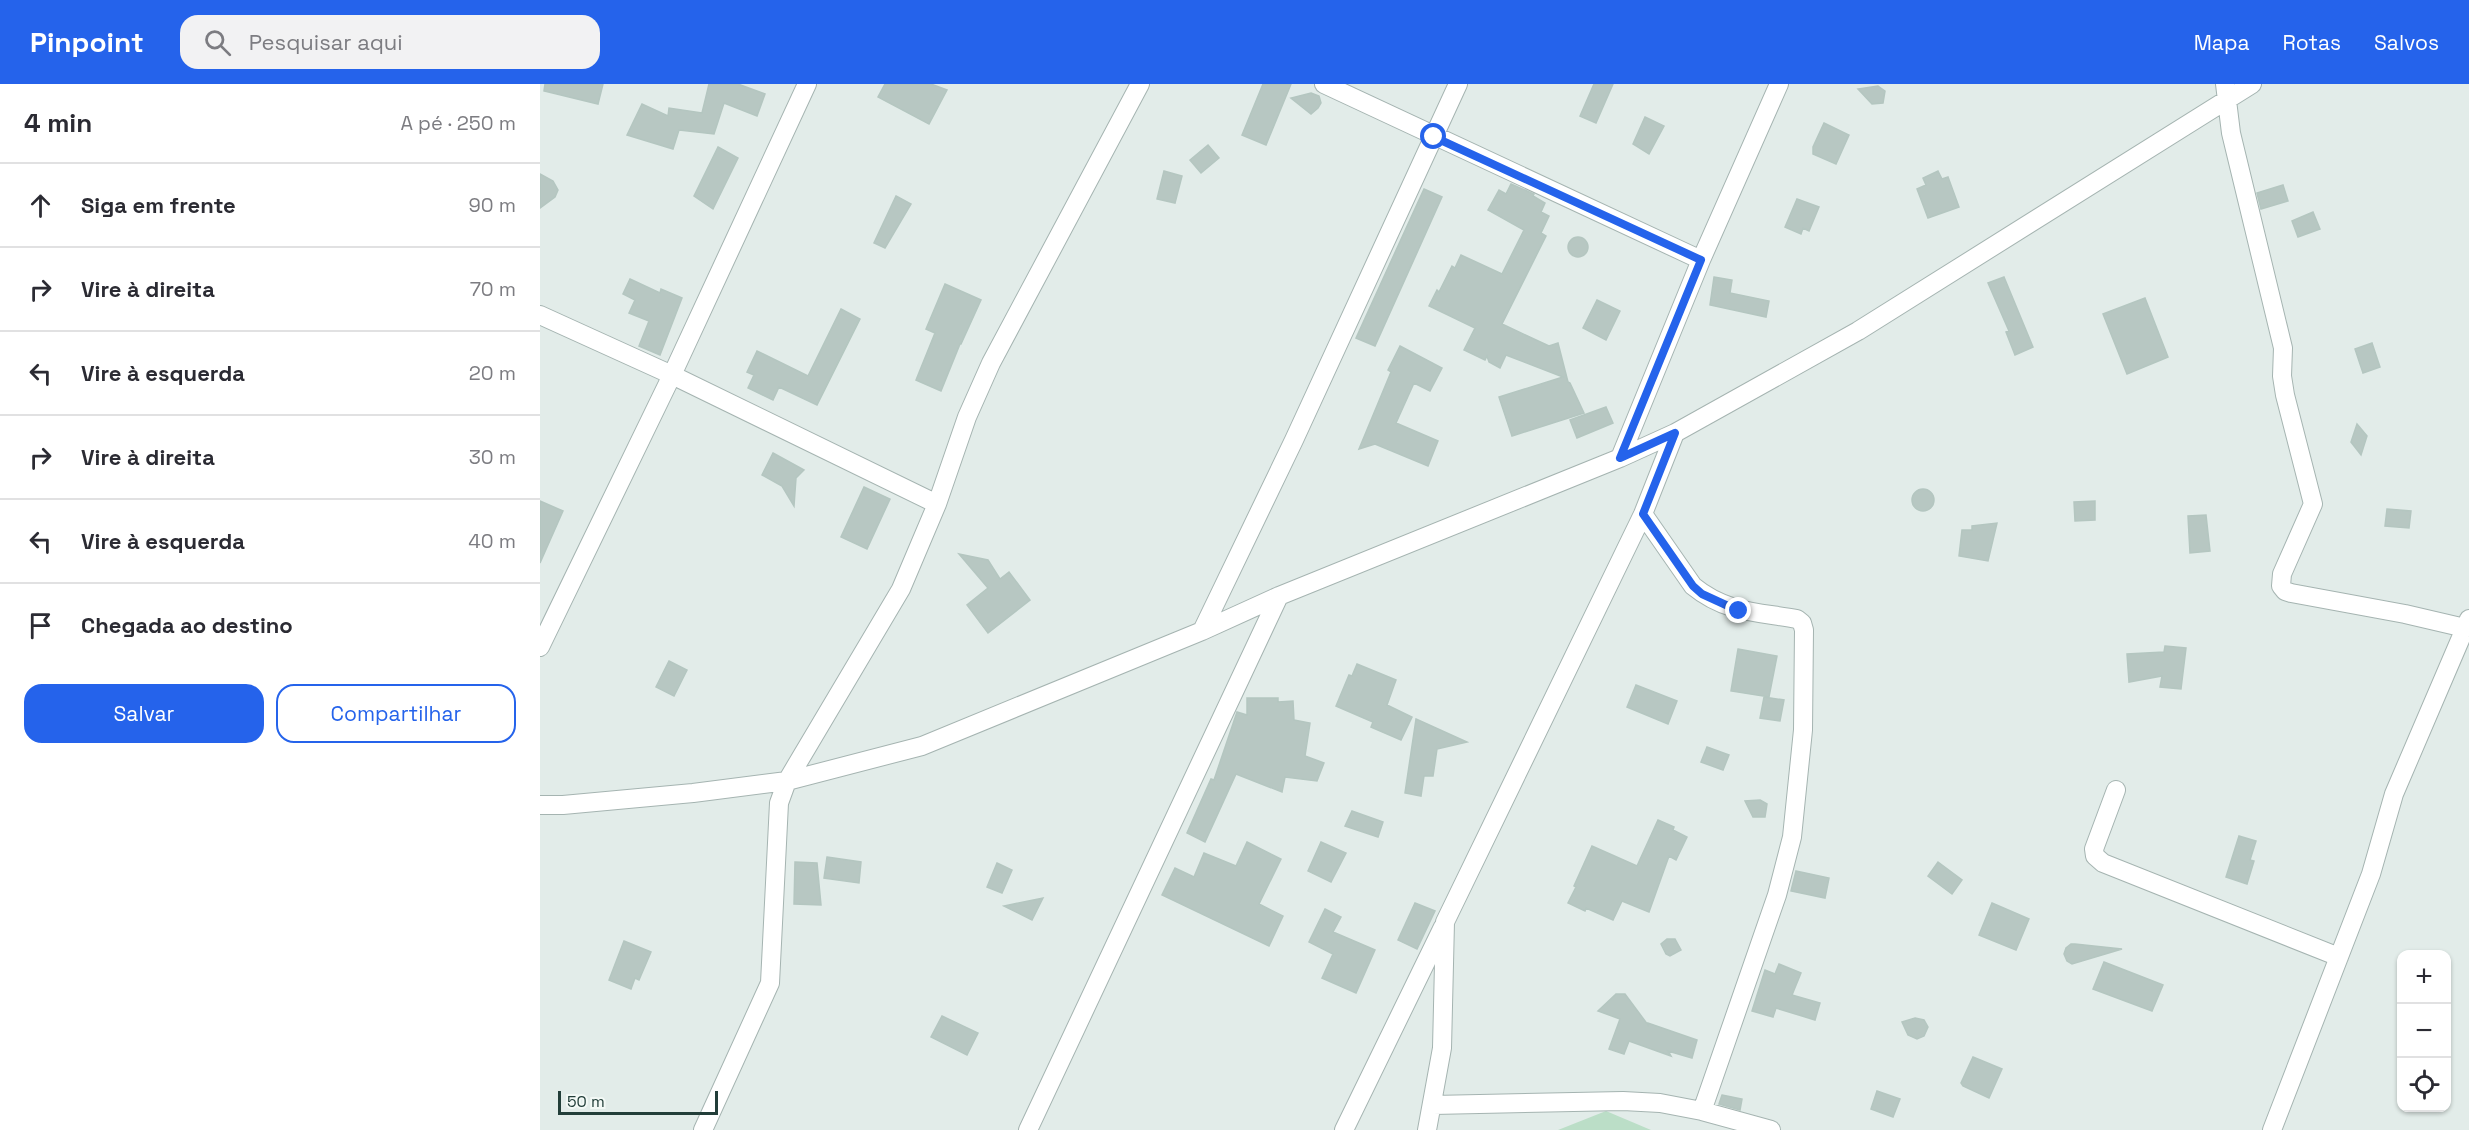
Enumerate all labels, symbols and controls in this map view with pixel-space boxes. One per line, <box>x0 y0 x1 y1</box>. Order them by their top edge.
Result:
search box <box>180 15 600 69</box>
text: Pinpoint <box>30 24 144 60</box>
icon: search <box>201 26 234 59</box>
text: Pesquisar aqui <box>249 28 403 56</box>
text: Mapa <box>2194 29 2249 56</box>
text: Rotas <box>2282 29 2341 56</box>
text: Salvos <box>2374 29 2439 56</box>
text: 4 min <box>24 106 92 140</box>
text: A pé · 250 m <box>401 110 516 136</box>
route start <box>1420 123 1446 149</box>
icon: ahead <box>24 189 57 222</box>
text: Siga em frente <box>81 191 236 219</box>
text: 90 m <box>469 192 516 218</box>
icon: right <box>24 273 57 306</box>
text: Vire à direita <box>81 275 215 303</box>
text: 70 m <box>470 276 516 302</box>
icon: left <box>24 357 57 390</box>
text: Vire à esquerda <box>81 359 245 387</box>
text: 20 m <box>469 360 516 386</box>
icon: right <box>24 441 57 474</box>
text: Vire à direita <box>81 443 215 471</box>
text: 30 m <box>469 444 516 470</box>
icon: left <box>24 525 57 558</box>
text: Vire à esquerda <box>81 527 245 555</box>
text: 40 m <box>468 528 516 554</box>
route end <box>1725 597 1751 623</box>
icon: arrive <box>24 609 57 642</box>
text: Chegada ao destino <box>81 611 293 639</box>
button: Salvar <box>24 684 264 743</box>
button: Compartilhar <box>276 684 516 743</box>
map controls <box>2397 950 2451 1112</box>
button: + <box>2397 950 2451 1004</box>
button: − <box>2397 1004 2451 1058</box>
button: locate <box>2397 1058 2451 1112</box>
scale bar <box>558 1088 718 1116</box>
text: 50 m <box>567 1091 605 1112</box>

